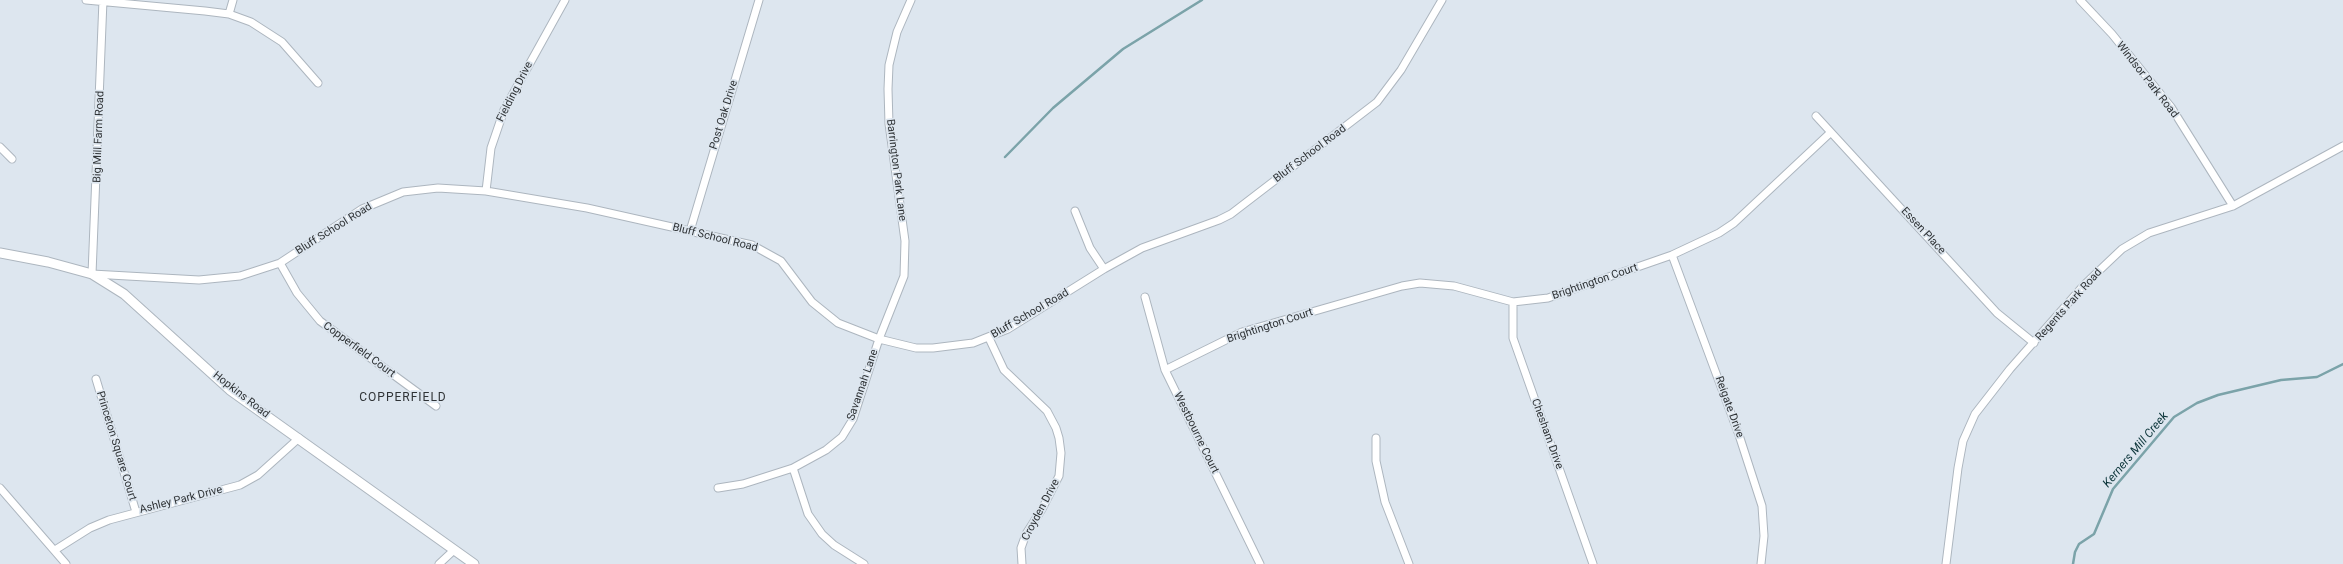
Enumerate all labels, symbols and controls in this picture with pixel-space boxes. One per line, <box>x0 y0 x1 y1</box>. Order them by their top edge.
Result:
street label: Windsor Park Road <box>2113 39 2181 121</box>
street label: Fielding Drive <box>494 60 536 124</box>
street label: Post Oak Drive <box>707 79 741 151</box>
street label: Big Mill Farm Road <box>91 91 107 183</box>
street label: Barrington Park Lane <box>883 118 909 222</box>
street label: Bluff School Road <box>1271 122 1349 186</box>
street label: Bluff School Road <box>293 200 375 258</box>
street label: Essen Place <box>1898 205 1948 257</box>
street label: Bluff School Road <box>671 221 759 255</box>
street label: Brightington Court <box>1550 261 1640 303</box>
street label: Regents Park Road <box>2033 266 2105 344</box>
street label: Bluff School Road <box>989 286 1071 342</box>
street label: Brightington Court <box>1225 306 1315 346</box>
street label: Copperfield Court <box>320 319 398 381</box>
street label: Savannah Lane <box>845 348 881 422</box>
street label: Hopkins Road <box>210 369 272 421</box>
street label: Reigate Drive <box>1712 375 1746 439</box>
street label: Princeton Square Court <box>93 390 139 502</box>
street label: Westbourne Court <box>1171 390 1221 476</box>
district label: COPPERFIELD <box>359 391 447 405</box>
street label: Chesham Drive <box>1528 397 1566 471</box>
water label: Kerners Mill Creek <box>2100 409 2172 491</box>
street label: Croyden Drive <box>1019 477 1063 543</box>
street label: Ashley Park Drive <box>138 483 224 517</box>

